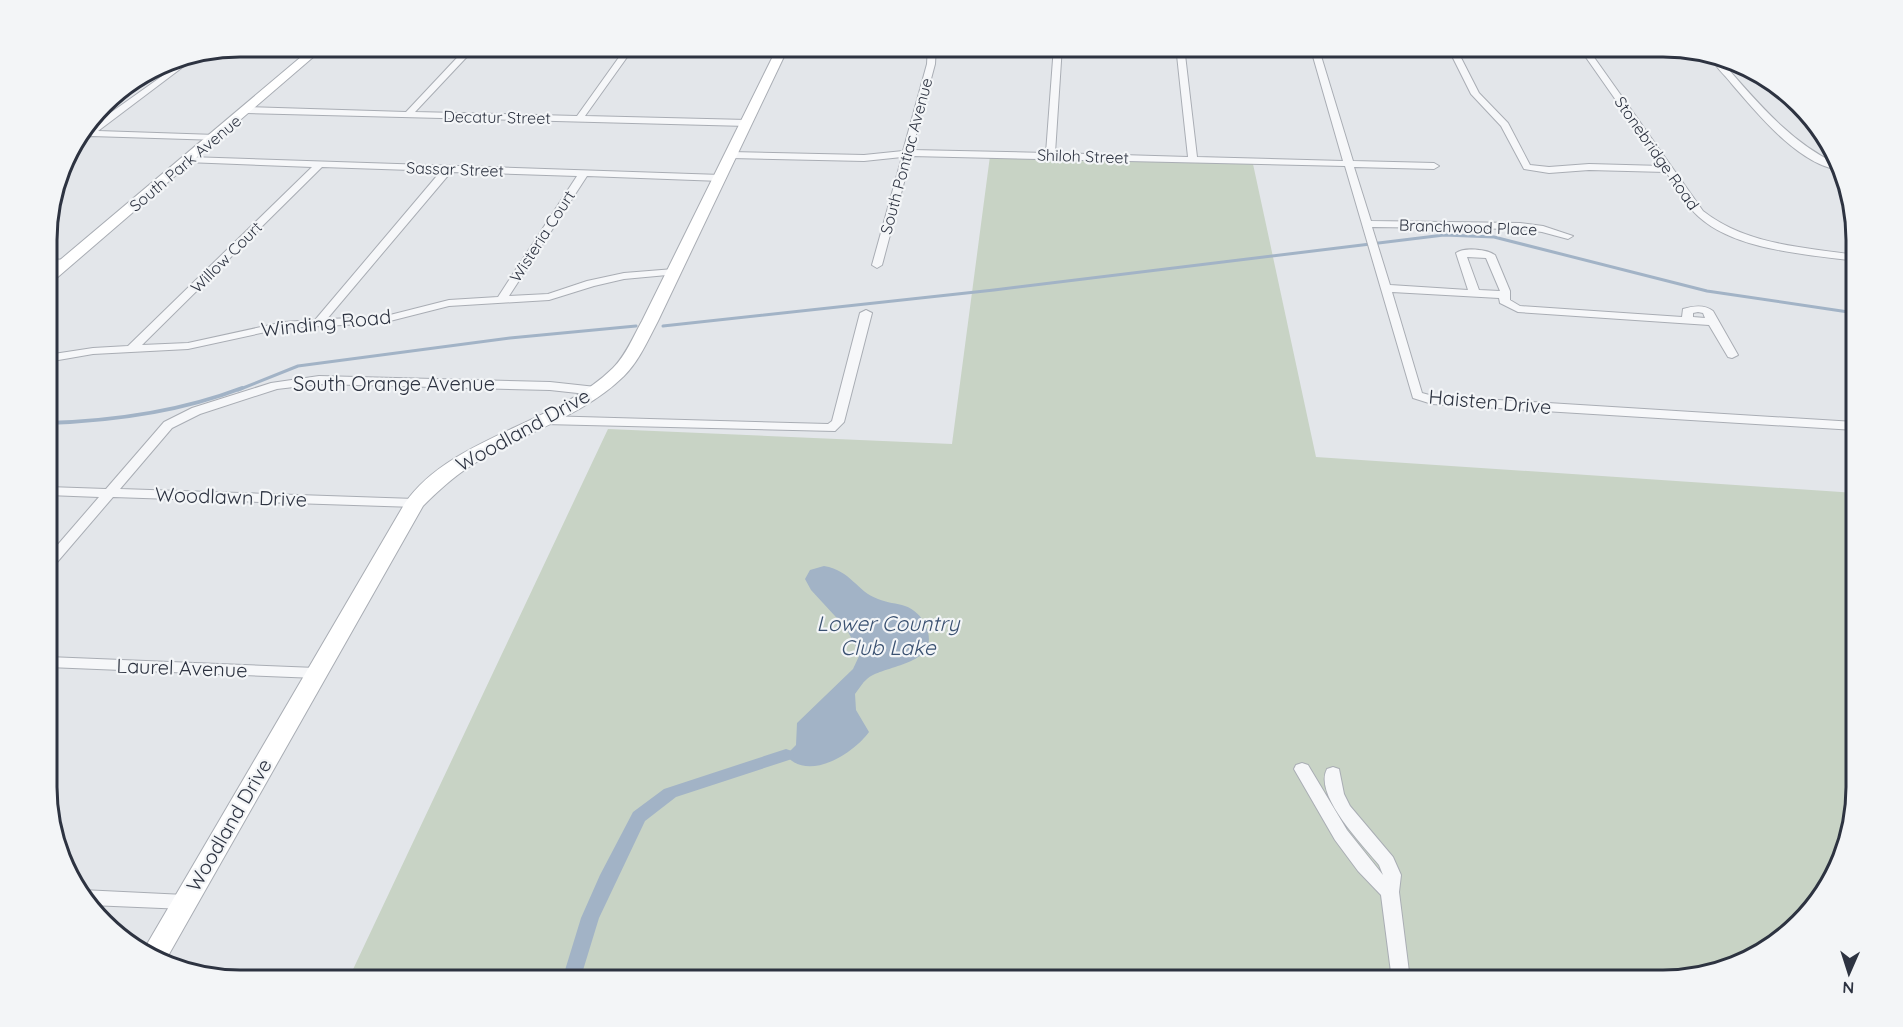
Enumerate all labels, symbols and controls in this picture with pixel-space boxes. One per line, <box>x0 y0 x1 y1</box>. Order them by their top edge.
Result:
street label: South Pontiac Avenue <box>876 76 936 236</box>
street label: Stonebridge Road <box>1610 92 1704 214</box>
street label: Decatur Street <box>443 106 551 128</box>
street label: South Park Avenue <box>125 110 245 216</box>
street label: Shiloh Street <box>1037 144 1129 168</box>
street label: Sassar Street <box>406 157 504 181</box>
street label: Wisteria Court <box>505 186 579 286</box>
street label: Branchwood Place <box>1399 215 1537 239</box>
street label: Willow Court <box>186 217 266 297</box>
street label: Winding Road <box>260 303 392 342</box>
street label: South Orange Avenue <box>293 371 495 396</box>
street label: Woodland Drive <box>451 382 594 477</box>
street label: Haisten Drive <box>1428 384 1553 419</box>
street label: Woodlawn Drive <box>155 481 307 512</box>
water label: Lower Country Club Lake <box>817 610 961 660</box>
street label: Laurel Avenue <box>116 653 248 682</box>
street label: Woodland Drive <box>180 754 277 896</box>
north arrow <box>1819 943 1879 1003</box>
text: N <box>1842 978 1855 998</box>

